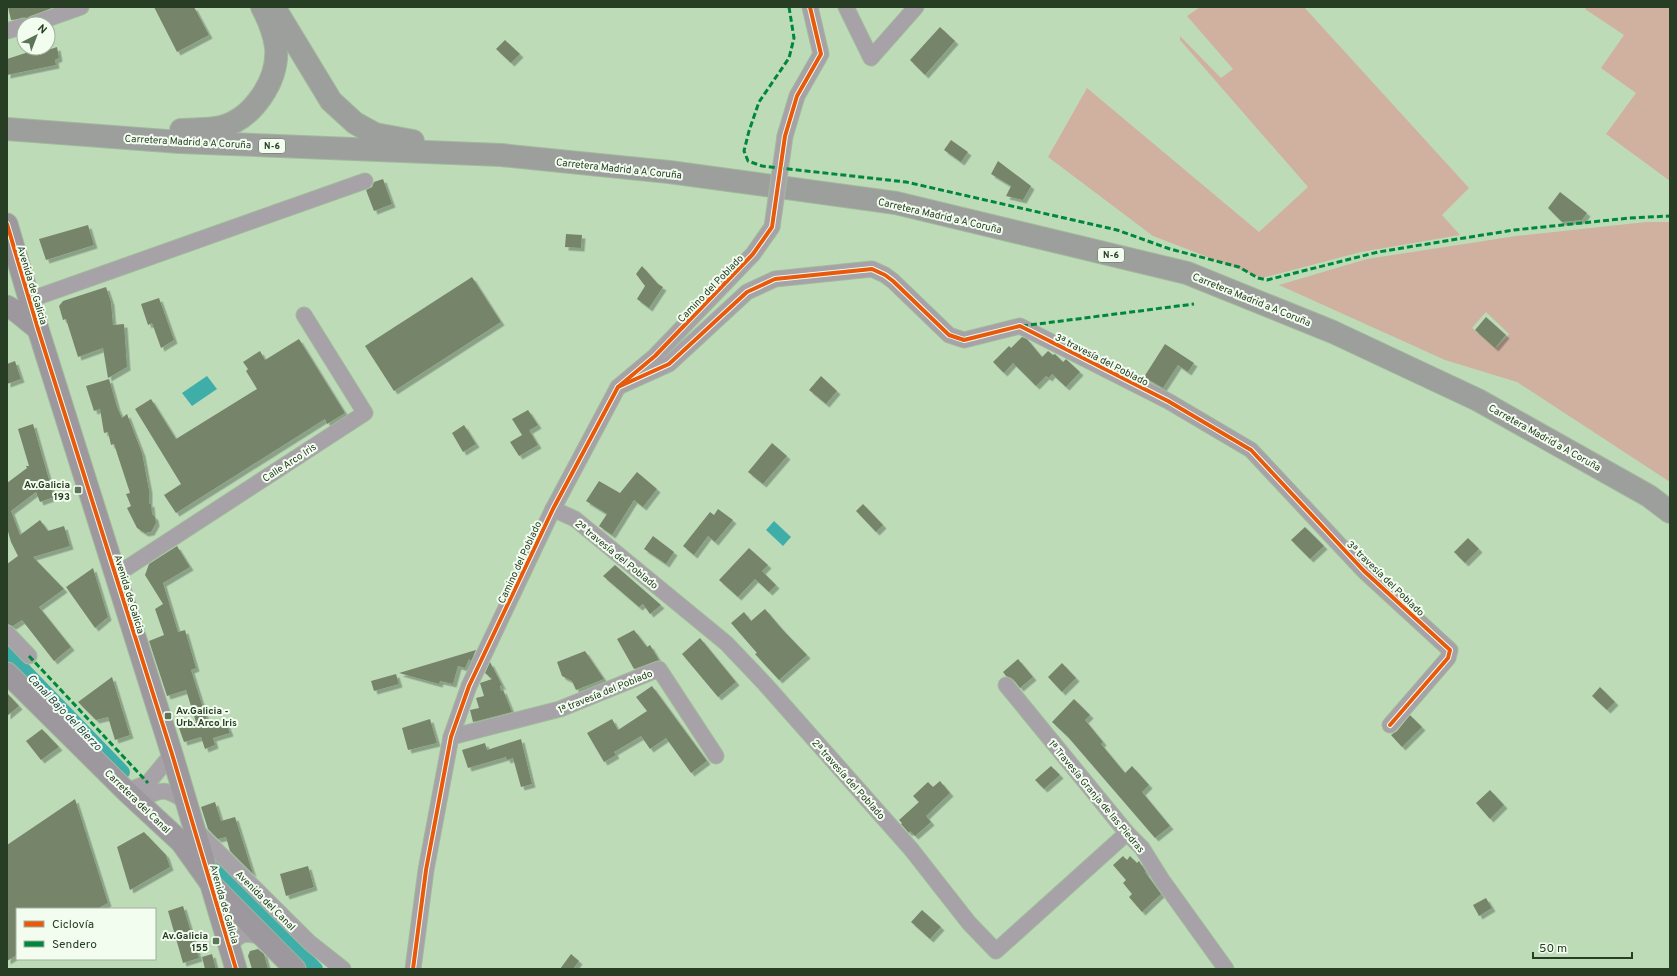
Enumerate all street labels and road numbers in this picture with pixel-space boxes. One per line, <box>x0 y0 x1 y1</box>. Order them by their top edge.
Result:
street label: Carretera Madrid a A Coruña <box>124 133 251 152</box>
road number: N-6 <box>259 139 285 153</box>
street label: Carretera Madrid a A Coruña <box>555 156 682 183</box>
street label: Carretera Madrid a A Coruña <box>877 196 1003 237</box>
street label: Avenida de Galicia <box>13 244 50 326</box>
road number: N-6 <box>1098 248 1124 262</box>
street label: Camino del Poblado <box>675 252 747 326</box>
street label: Carretera Madrid a A Coruña <box>1190 271 1313 330</box>
street label: 3ª travesía del Poblado <box>1052 331 1151 390</box>
street label: Carretera Madrid a A Coruña <box>1486 402 1603 475</box>
street label: Calle Arco Iris <box>260 441 319 485</box>
street label: 2ª travesía del Poblado <box>572 518 661 593</box>
street label: Camino del Poblado <box>496 519 545 606</box>
street label: 3ª travesía del Poblado <box>1343 539 1427 620</box>
street label: Avenida de Galicia <box>110 553 147 635</box>
street label: 1ª travesía del Poblado <box>556 667 655 717</box>
street label: 2ª travesía del Poblado <box>809 737 888 823</box>
street label: 1ª Travesía Granja de las Piedras <box>1045 738 1147 856</box>
street label: Carretera del Canal <box>101 767 173 837</box>
street label: Avenida de Galicia <box>206 863 241 945</box>
street label: Avenida del Canal <box>232 868 298 934</box>

